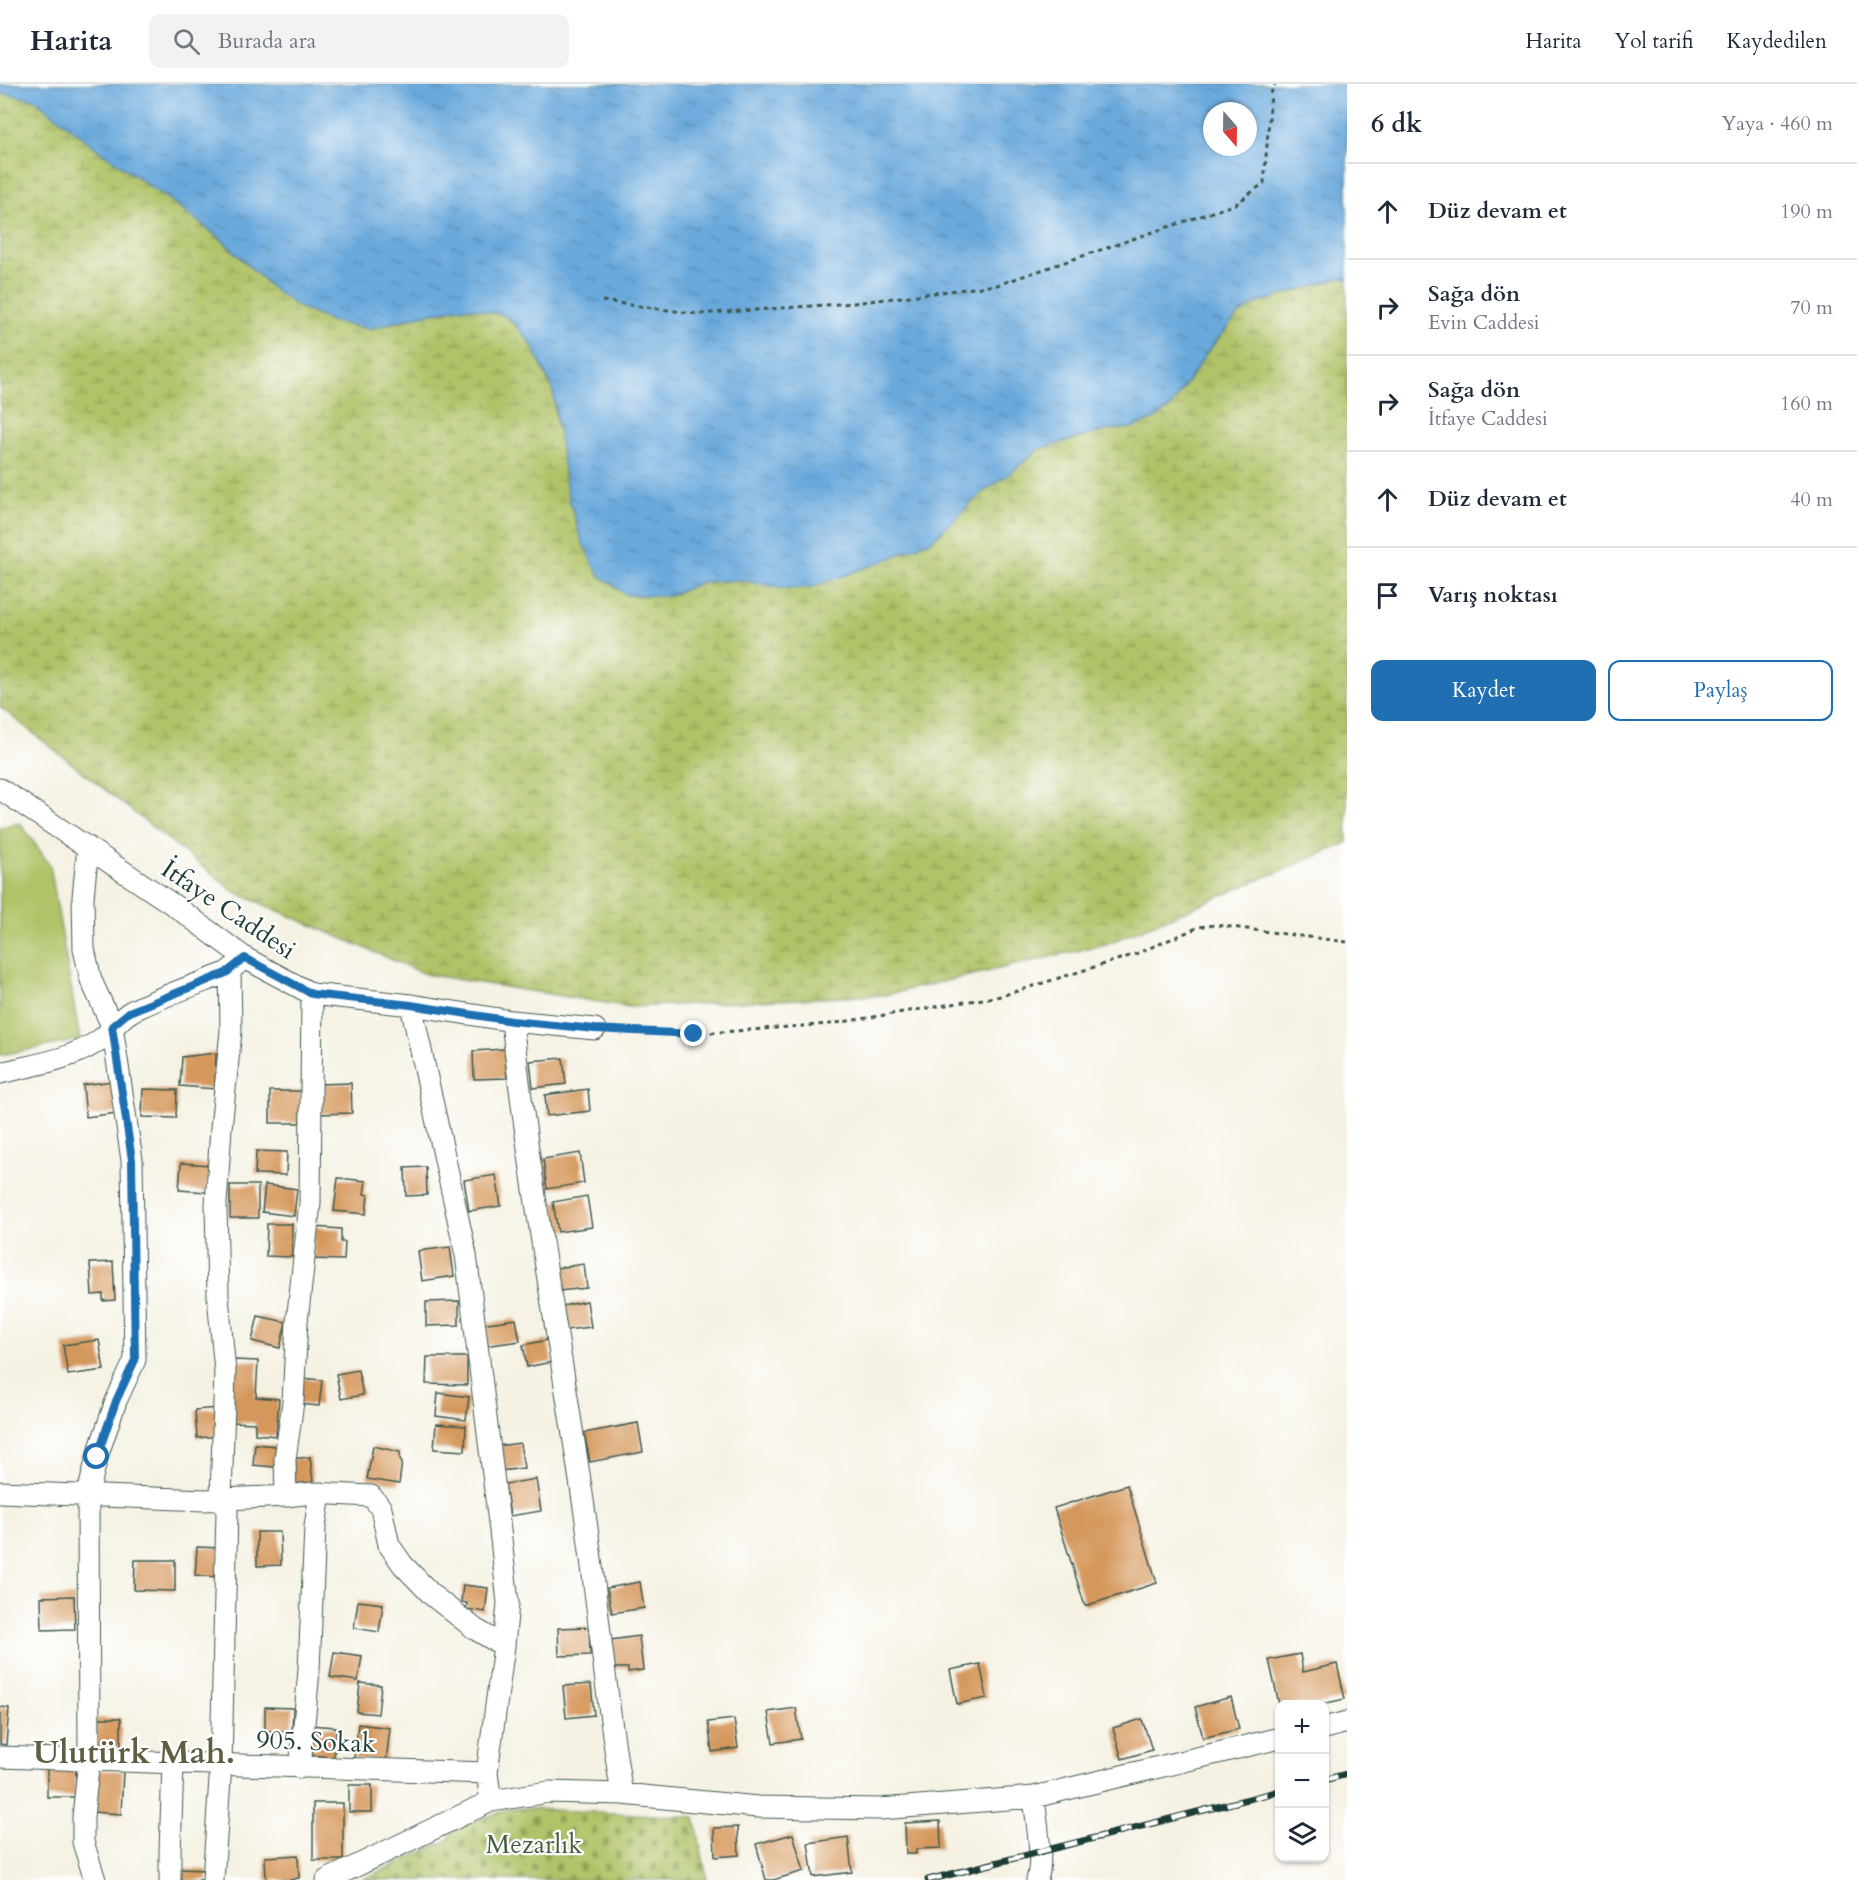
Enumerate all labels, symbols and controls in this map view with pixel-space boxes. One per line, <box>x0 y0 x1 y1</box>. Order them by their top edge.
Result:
search box <box>149 14 569 68</box>
text: Harita <box>30 22 113 60</box>
icon: search <box>170 25 203 58</box>
text: Burada ara <box>218 26 316 56</box>
text: Harita <box>1526 27 1582 56</box>
text: Yol tarifi <box>1615 27 1694 56</box>
text: Kaydedilen <box>1727 27 1827 56</box>
north arrow <box>1203 102 1257 156</box>
text: 6 dk <box>1371 106 1422 141</box>
text: Yaya · 460 m <box>1721 110 1833 137</box>
icon: ahead <box>1371 195 1404 228</box>
text: Düz devam et <box>1428 196 1567 226</box>
text: 190 m <box>1780 198 1833 225</box>
text: Sağa dön <box>1428 279 1520 309</box>
icon: right <box>1371 291 1404 324</box>
text: 70 m <box>1790 294 1833 321</box>
text: Evin Caddesi <box>1428 309 1539 336</box>
text: Sağa dön <box>1428 375 1520 405</box>
icon: right <box>1371 387 1404 420</box>
text: 160 m <box>1780 390 1833 417</box>
text: İtfaye Caddesi <box>1428 405 1548 432</box>
icon: ahead <box>1371 483 1404 516</box>
text: Düz devam et <box>1428 484 1567 514</box>
text: 40 m <box>1790 486 1833 513</box>
icon: arrive <box>1371 579 1404 612</box>
text: Varış noktası <box>1428 580 1558 610</box>
button: Kaydet <box>1371 660 1596 721</box>
button: Paylaş <box>1608 660 1833 721</box>
street label: İtfaye Caddesi <box>155 851 303 967</box>
route end <box>680 1020 706 1046</box>
route start <box>83 1443 109 1469</box>
map controls <box>1275 1700 1329 1862</box>
button: + <box>1275 1700 1329 1754</box>
street label: 905. Sokak <box>256 1722 376 1761</box>
district label: Ulutürk Mah. <box>33 1731 235 1775</box>
button: − <box>1275 1754 1329 1808</box>
button: layers <box>1275 1808 1329 1862</box>
park label: Mezarlık <box>486 1827 582 1862</box>

